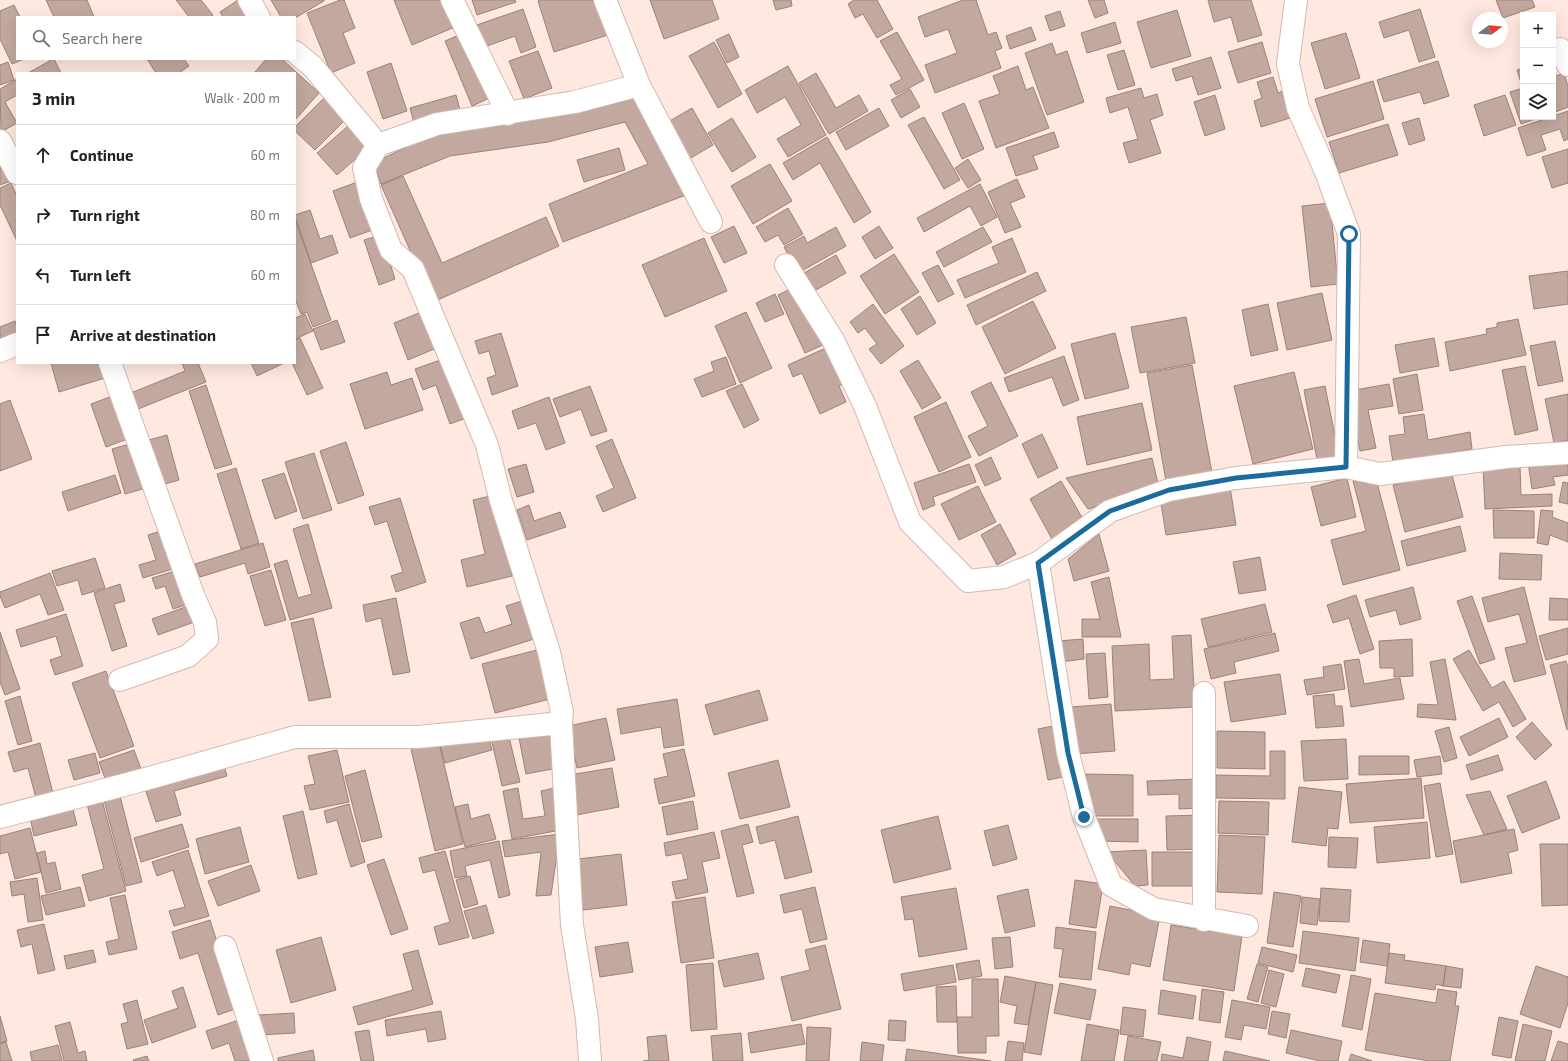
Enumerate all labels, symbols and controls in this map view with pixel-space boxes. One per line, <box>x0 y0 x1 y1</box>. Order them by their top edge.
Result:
north arrow <box>1472 12 1508 48</box>
map controls <box>1520 12 1556 120</box>
button: + <box>1520 12 1556 48</box>
search box <box>16 16 296 60</box>
icon: search <box>30 27 52 49</box>
text: Search here <box>62 29 143 47</box>
button: − <box>1520 48 1556 84</box>
button: layers <box>1520 84 1556 120</box>
text: 3 min <box>32 88 75 108</box>
text: Walk · 200 m <box>204 90 280 106</box>
icon: ahead <box>32 144 54 166</box>
text: Continue <box>70 146 133 164</box>
text: 60 m <box>250 147 280 163</box>
icon: right <box>32 204 54 226</box>
text: Turn right <box>70 206 140 224</box>
text: 80 m <box>250 207 280 223</box>
route start <box>1340 225 1358 243</box>
icon: left <box>32 264 54 286</box>
text: Turn left <box>70 266 131 284</box>
text: 60 m <box>250 267 280 283</box>
icon: arrive <box>32 324 54 346</box>
text: Arrive at destination <box>70 326 216 344</box>
route end <box>1075 808 1093 826</box>

